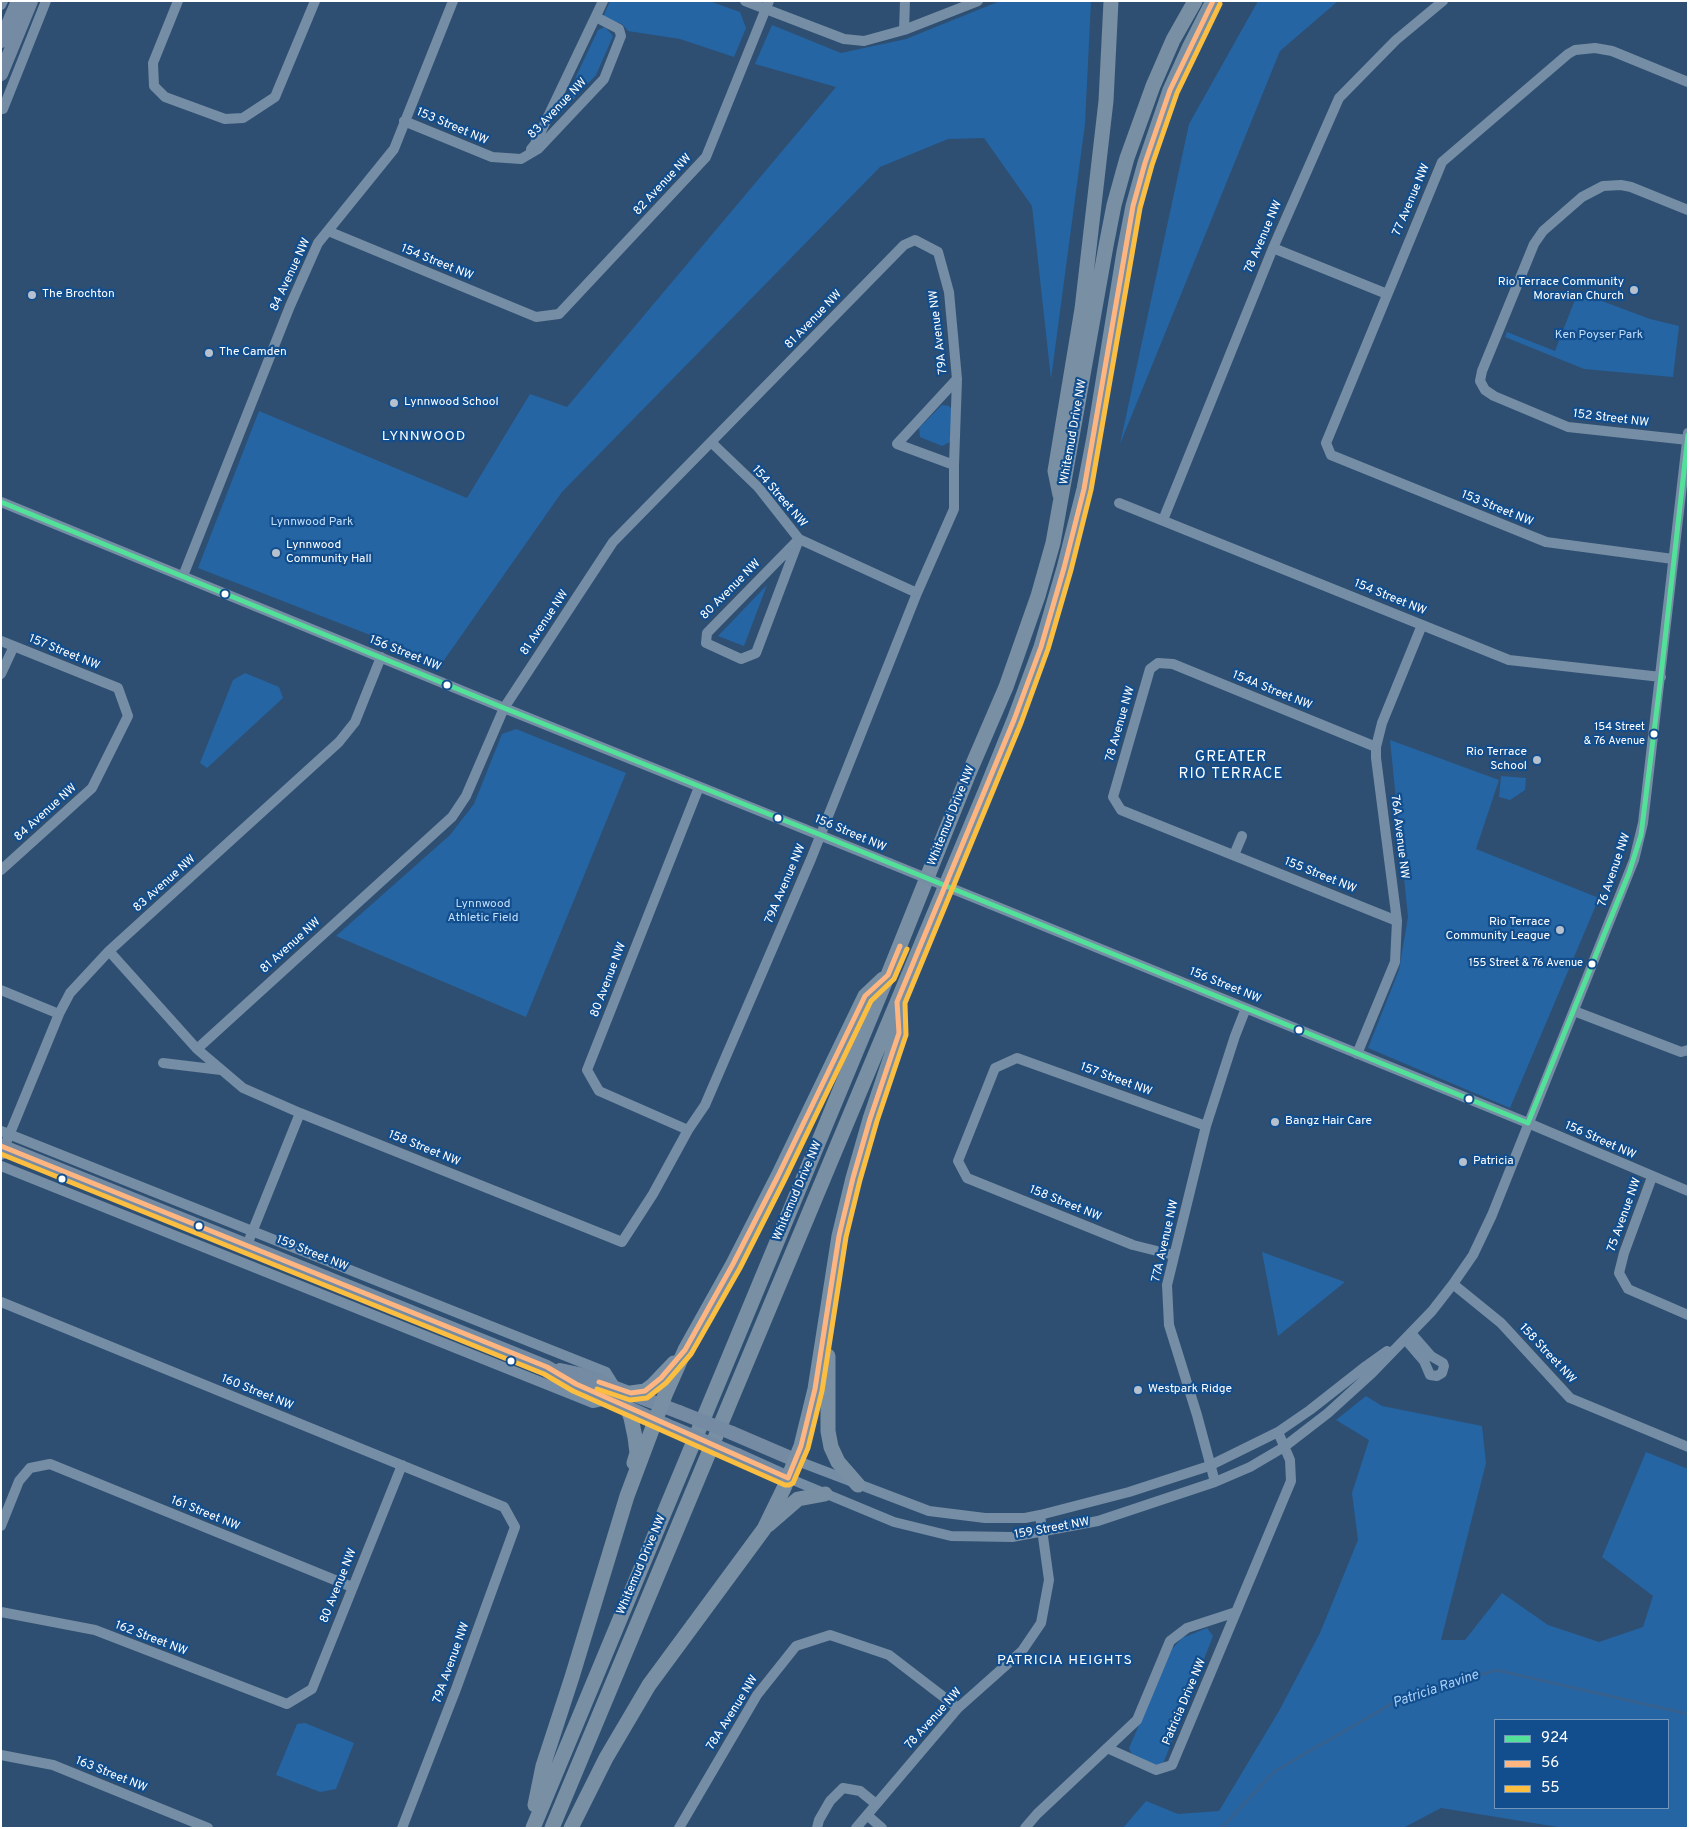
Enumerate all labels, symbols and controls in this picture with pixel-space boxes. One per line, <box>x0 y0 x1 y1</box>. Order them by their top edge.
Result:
street label: 83 Avenue NW <box>525 76 591 142</box>
street label: 153 Street NW <box>414 105 490 149</box>
street label: 82 Avenue NW <box>631 151 695 219</box>
street label: 77 Avenue NW <box>1390 162 1434 238</box>
street label: 78 Avenue NW <box>1242 199 1286 275</box>
street label: 84 Avenue NW <box>268 236 314 314</box>
street label: 154 Street NW <box>399 242 475 284</box>
place label: Rio Terrace Community Moravian Church <box>1498 276 1624 304</box>
marker: Rio Terrace Community Moravian Church <box>1628 284 1640 296</box>
place label: The Brochton <box>42 288 115 302</box>
street label: 81 Avenue NW <box>782 288 846 352</box>
marker: The Brochton <box>26 289 38 301</box>
street label: 79A Avenue NW <box>927 289 951 375</box>
park label: Ken Poyser Park <box>1555 329 1643 343</box>
place label: The Camden <box>219 346 287 360</box>
marker: The Camden <box>203 347 215 359</box>
street label: Whitemud Drive NW <box>1058 378 1090 486</box>
place label: Lynnwood School <box>404 396 499 410</box>
marker: Lynnwood School <box>388 397 400 409</box>
street label: 152 Street NW <box>1572 407 1650 431</box>
district label: LYNNWOOD <box>381 429 467 445</box>
street label: 154 Street NW <box>748 463 810 531</box>
street label: 153 Street NW <box>1459 488 1535 530</box>
park label: Lynnwood Park <box>271 516 353 530</box>
place label: Lynnwood Community Hall <box>286 539 372 567</box>
marker: Lynnwood Community Hall <box>270 547 282 559</box>
street label: 80 Avenue NW <box>698 557 764 623</box>
street label: 154 Street NW <box>1352 577 1428 619</box>
street label: 81 Avenue NW <box>518 587 572 659</box>
unlabelled marker <box>220 589 230 599</box>
street label: 157 Street NW <box>26 632 102 674</box>
street label: 156 Street NW <box>367 633 443 675</box>
street label: 154A Street NW <box>1230 668 1314 714</box>
unlabelled marker <box>442 680 452 690</box>
street label: 78 Avenue NW <box>1103 685 1139 763</box>
place label: 154 Street & 76 Avenue <box>1584 721 1645 747</box>
marker: 154 Street & 76 Avenue <box>1649 729 1659 739</box>
place label: Rio Terrace School <box>1466 746 1527 774</box>
district label: GREATER RIO TERRACE <box>1177 749 1285 784</box>
marker: Rio Terrace School <box>1531 754 1543 766</box>
street label: Whitemud Drive NW <box>925 764 979 868</box>
street label: 84 Avenue NW <box>12 781 80 845</box>
street label: 76A Avenue NW <box>1387 794 1411 880</box>
street label: 156 Street NW <box>812 812 888 856</box>
unlabelled marker <box>773 813 783 823</box>
street label: 76 Avenue NW <box>1596 831 1634 909</box>
street label: 79A Avenue NW <box>763 842 809 926</box>
street label: 83 Avenue NW <box>131 852 199 916</box>
street label: 155 Street NW <box>1282 855 1358 897</box>
park label: Lynnwood Athletic Field <box>448 898 518 926</box>
street label: 81 Avenue NW <box>258 915 324 977</box>
place label: Rio Terrace Community League <box>1445 916 1550 944</box>
marker: Rio Terrace Community League <box>1554 924 1566 936</box>
street label: 80 Avenue NW <box>588 940 630 1020</box>
place label: 155 Street & 76 Avenue <box>1469 957 1583 971</box>
marker: 155 Street & 76 Avenue <box>1587 959 1597 969</box>
street label: 156 Street NW <box>1187 965 1263 1007</box>
unlabelled marker <box>1294 1025 1304 1035</box>
street label: 157 Street NW <box>1078 1060 1154 1100</box>
unlabelled marker <box>1464 1094 1474 1104</box>
place label: Bangz Hair Care <box>1285 1115 1372 1129</box>
marker: Bangz Hair Care <box>1269 1116 1281 1128</box>
street label: 156 Street NW <box>1562 1119 1638 1163</box>
street label: 158 Street NW <box>386 1128 462 1170</box>
street label: Whitemud Drive NW <box>770 1139 826 1243</box>
place label: Patricia <box>1473 1155 1514 1169</box>
marker: Patricia <box>1457 1156 1469 1168</box>
unlabelled marker <box>57 1174 67 1184</box>
street label: 75 Avenue NW <box>1605 1176 1645 1254</box>
street label: 158 Street NW <box>1027 1183 1103 1225</box>
street label: 77A Avenue NW <box>1150 1198 1182 1284</box>
unlabelled marker <box>194 1221 204 1231</box>
street label: 159 Street NW <box>274 1233 350 1275</box>
street label: 158 Street NW <box>1516 1321 1578 1387</box>
unlabelled marker <box>506 1356 516 1366</box>
street label: 160 Street NW <box>219 1372 295 1414</box>
place label: Westpark Ridge <box>1148 1383 1232 1397</box>
marker: Westpark Ridge <box>1132 1384 1144 1396</box>
street label: 161 Street NW <box>168 1494 242 1534</box>
street label: Whitemud Drive NW <box>614 1513 670 1617</box>
street label: 159 Street NW <box>1013 1515 1091 1543</box>
street label: 80 Avenue NW <box>318 1547 360 1625</box>
street label: 162 Street NW <box>113 1619 189 1659</box>
street label: 79A Avenue NW <box>431 1620 473 1706</box>
district label: PATRICIA HEIGHTS <box>995 1653 1135 1669</box>
street label: Patricia Drive NW <box>1160 1656 1210 1748</box>
water label: Patricia Ravine <box>1391 1667 1481 1713</box>
street label: 78A Avenue NW <box>704 1673 762 1753</box>
street label: 78 Avenue NW <box>903 1685 965 1753</box>
legend <box>1494 1719 1669 1809</box>
text: 924 <box>1541 1729 1568 1748</box>
street label: 163 Street NW <box>73 1754 149 1796</box>
text: 56 <box>1541 1754 1559 1773</box>
text: 55 <box>1541 1779 1560 1798</box>

